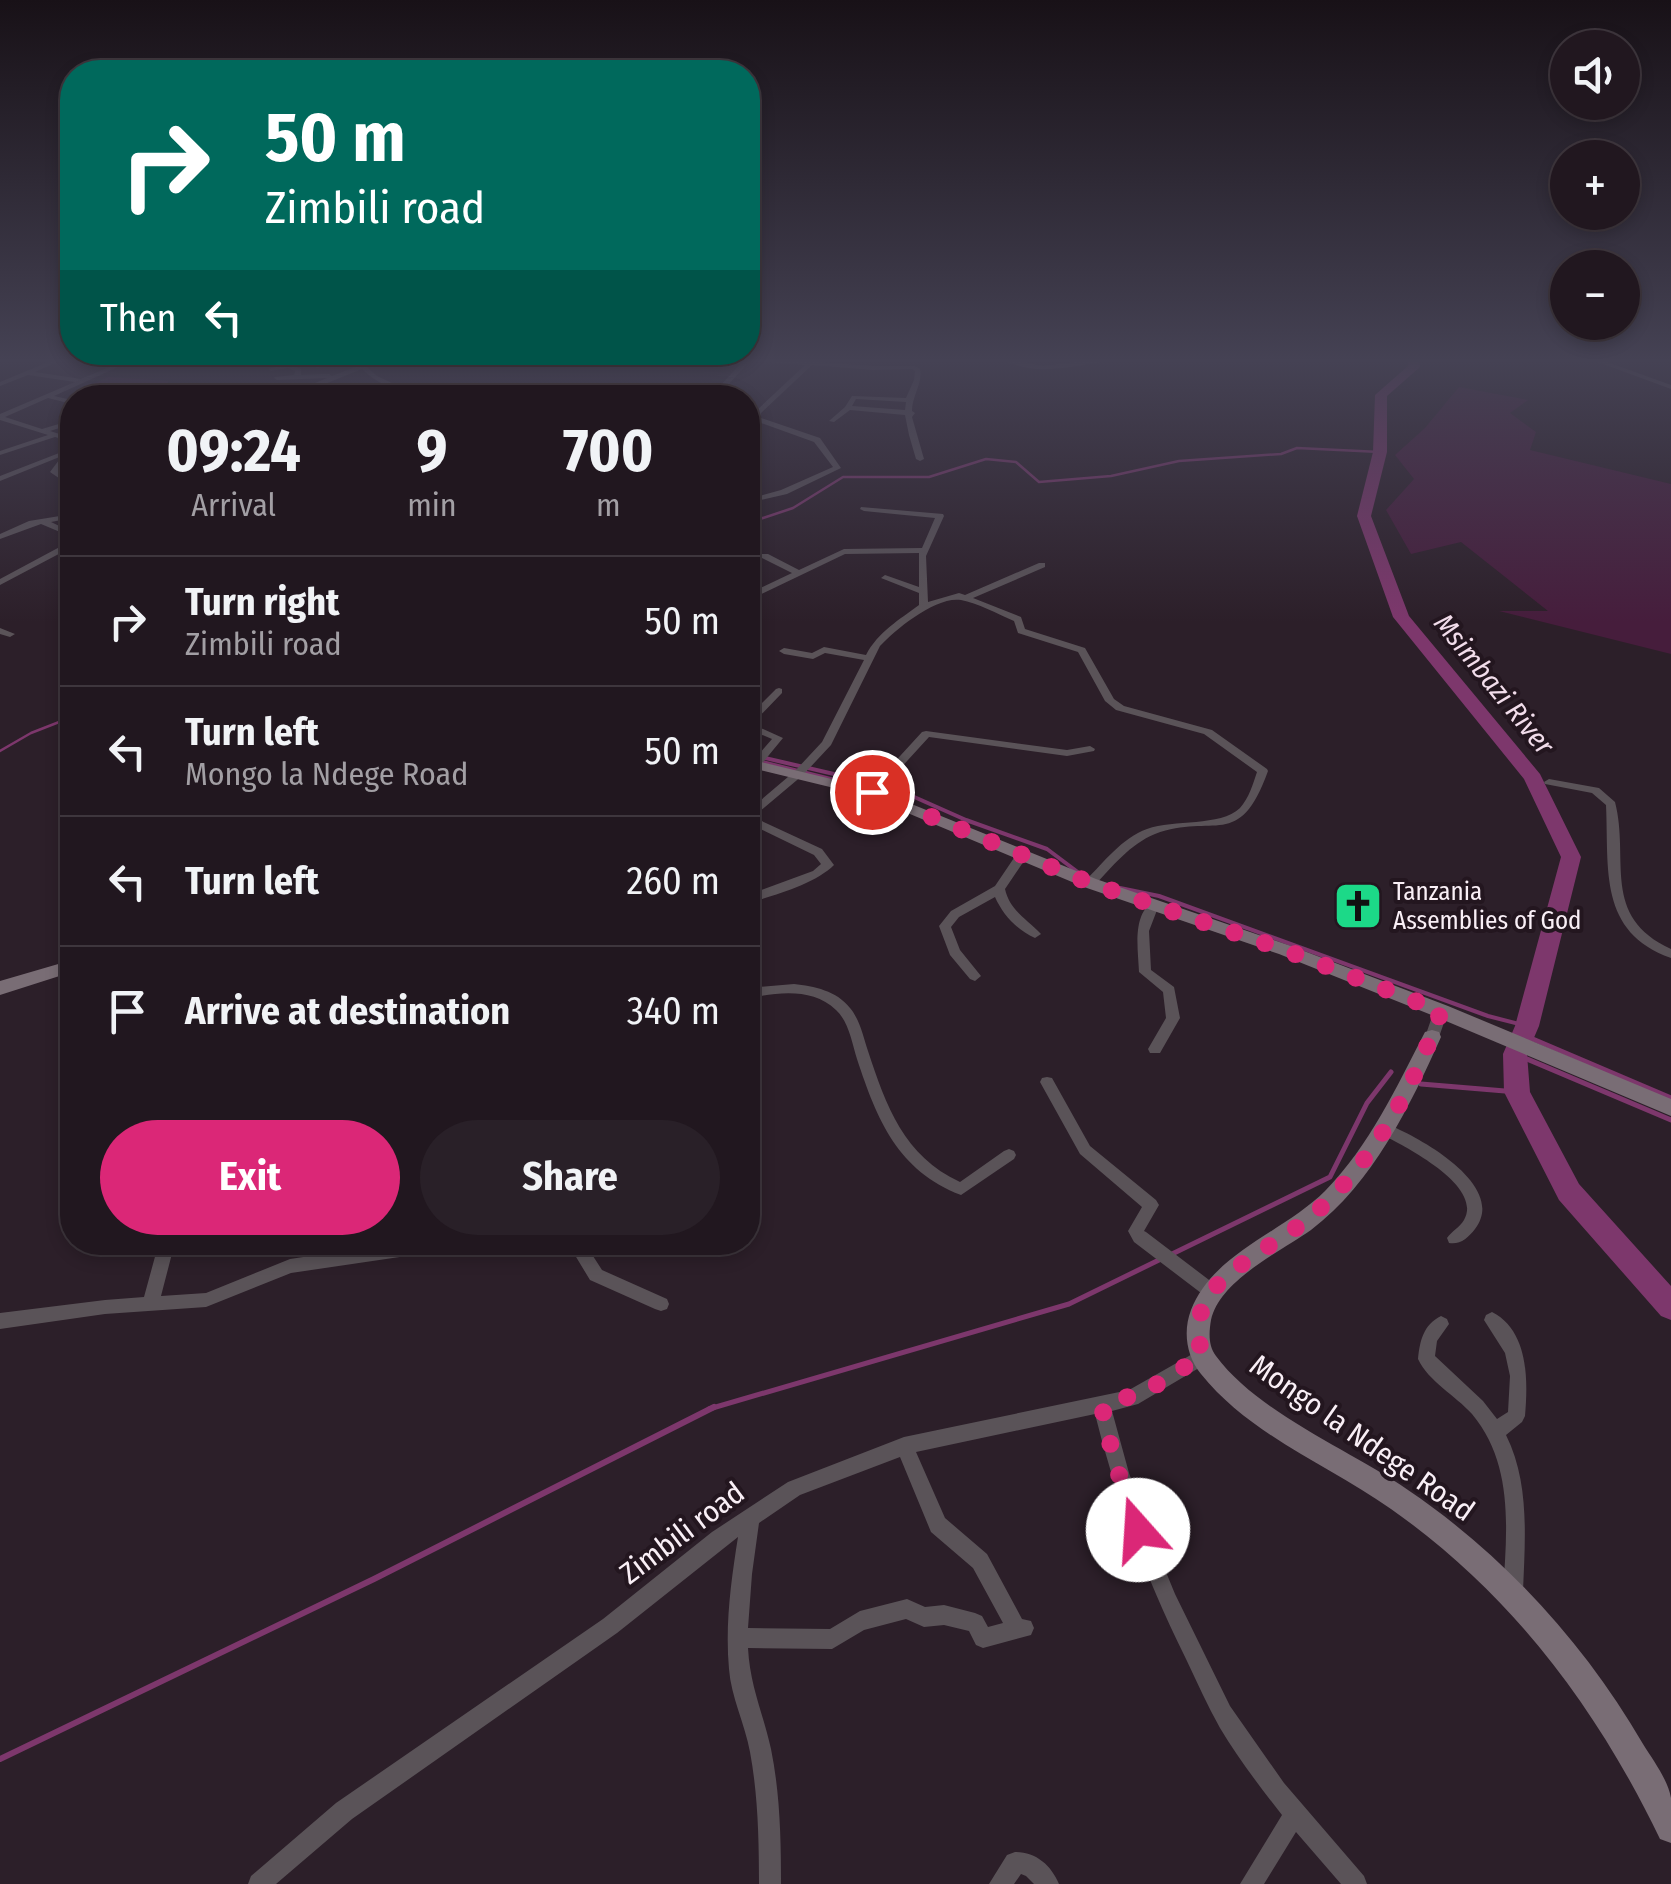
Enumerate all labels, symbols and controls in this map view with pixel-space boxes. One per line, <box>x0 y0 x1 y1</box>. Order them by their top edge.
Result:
map controls <box>1550 30 1640 340</box>
button: sound <box>1550 30 1640 120</box>
text: 50 m <box>265 96 406 180</box>
icon: right <box>100 100 230 230</box>
button: + <box>1550 140 1640 230</box>
text: Zimbili road <box>265 181 485 235</box>
button: − <box>1550 250 1640 340</box>
icon: left <box>196 290 251 345</box>
text: Then <box>100 295 176 341</box>
text: 09:24 <box>166 415 301 487</box>
text: 9 <box>416 415 447 487</box>
text: 700 <box>563 415 654 487</box>
text: Arrival <box>191 486 276 524</box>
text: min <box>407 486 457 524</box>
text: m <box>596 486 621 524</box>
text: Turn right <box>185 579 339 625</box>
icon: right <box>100 594 155 649</box>
text: 50 m <box>645 598 720 644</box>
water label: Msimbazi River <box>1427 607 1562 762</box>
text: Zimbili road <box>185 625 342 663</box>
text: Turn left <box>185 709 319 755</box>
icon: left <box>100 724 155 779</box>
text: 50 m <box>645 728 720 774</box>
pin <box>830 750 915 835</box>
text: Mongo la Ndege Road <box>185 755 468 793</box>
icon: arrive <box>845 765 900 820</box>
icon: left <box>100 854 155 909</box>
text: Turn left <box>185 858 319 904</box>
text: 260 m <box>626 858 720 904</box>
place label: Tanzania Assemblies of God <box>1393 877 1581 936</box>
church icon: Tanzania Assemblies of God <box>1332 880 1384 932</box>
icon: arrive <box>100 984 155 1039</box>
text: Arrive at destination <box>185 988 510 1034</box>
text: 340 m <box>627 988 720 1034</box>
button: Exit <box>100 1120 400 1235</box>
button: Share <box>420 1120 720 1235</box>
street label: Mongo la Ndege Road <box>1243 1347 1481 1529</box>
street label: Zimbili road <box>613 1474 751 1592</box>
position arrow <box>1086 1478 1190 1582</box>

